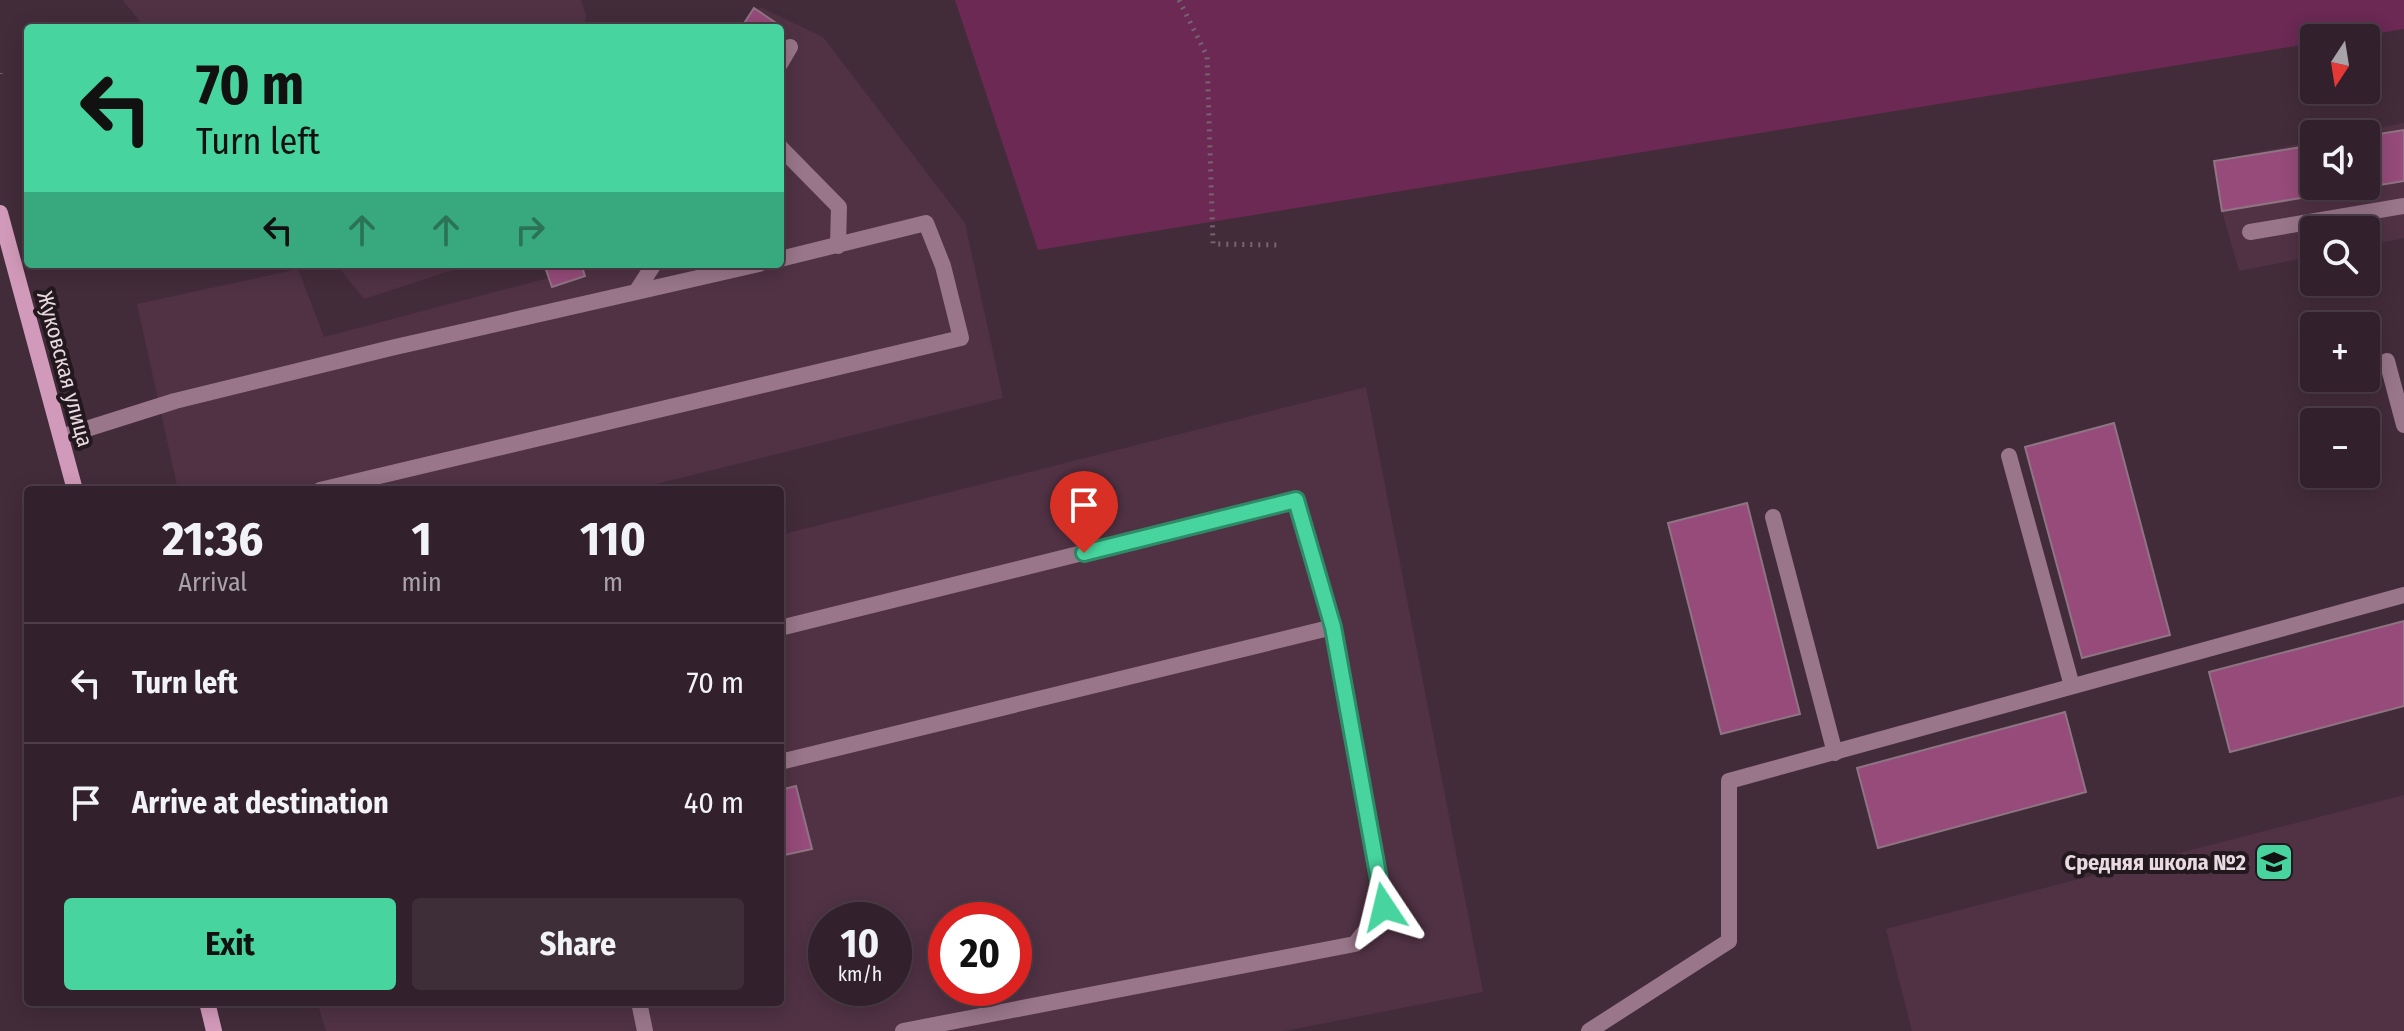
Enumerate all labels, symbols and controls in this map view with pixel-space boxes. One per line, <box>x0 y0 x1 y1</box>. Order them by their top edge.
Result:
north arrow <box>2300 24 2380 104</box>
map controls <box>2300 24 2380 488</box>
text: 70 m <box>196 52 304 119</box>
icon: left <box>64 56 168 160</box>
text: Turn left <box>196 120 320 164</box>
button: sound <box>2300 120 2380 200</box>
icon: left <box>256 208 300 252</box>
icon: ahead <box>340 208 384 252</box>
icon: ahead <box>424 208 468 252</box>
icon: right <box>508 208 552 252</box>
button: search <box>2300 216 2380 296</box>
street label: Жуковская улица <box>31 288 99 450</box>
button: + <box>2300 312 2380 392</box>
button: − <box>2300 408 2380 488</box>
pin <box>1050 471 1118 553</box>
icon: arrive <box>1062 483 1106 527</box>
text: 21:36 <box>162 510 263 568</box>
text: 1 <box>412 510 432 568</box>
text: 110 <box>580 510 646 568</box>
text: Arrival <box>178 567 247 598</box>
text: min <box>402 567 442 598</box>
text: m <box>603 567 623 598</box>
icon: left <box>64 661 108 705</box>
text: Turn left <box>132 665 238 701</box>
text: 70 m <box>686 665 744 701</box>
icon: arrive <box>64 781 108 825</box>
text: Arrive at destination <box>132 785 389 821</box>
text: 40 m <box>684 785 744 821</box>
school or university icon: Средняя школа №2 <box>2253 841 2295 883</box>
place label: Средняя школа №2 <box>2065 849 2246 876</box>
position arrow <box>1342 865 1426 949</box>
button: Exit <box>64 898 396 990</box>
button: Share <box>412 898 744 990</box>
speed limit sign: 20 <box>928 902 1032 1006</box>
text: 10 <box>841 920 879 968</box>
text: km/h <box>838 962 882 986</box>

